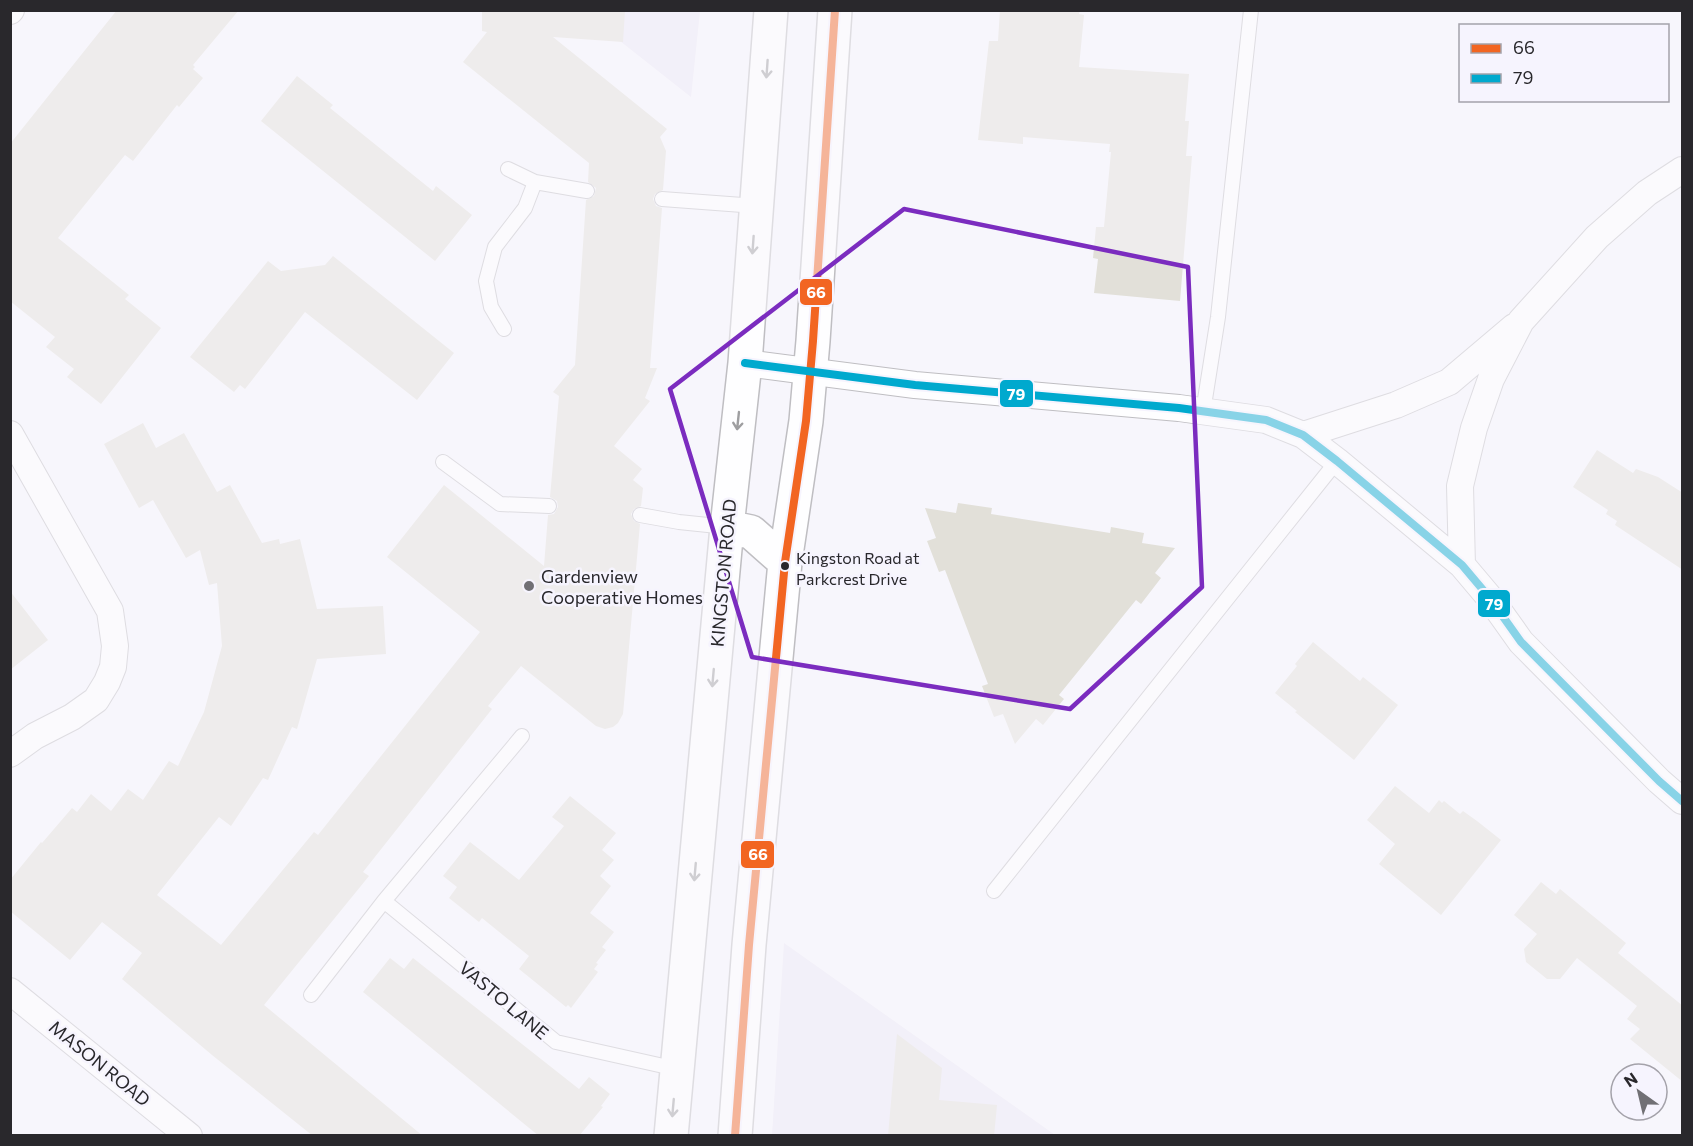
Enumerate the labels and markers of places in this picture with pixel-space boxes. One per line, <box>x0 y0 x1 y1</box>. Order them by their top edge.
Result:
place label: Kingston Road at Parkcrest Drive <box>796 548 920 588</box>
marker: Kingston Road at Parkcrest Drive <box>779 560 791 572</box>
place label: Gardenview Cooperative Homes <box>541 565 703 608</box>
marker: Gardenview Cooperative Homes <box>522 579 536 593</box>

